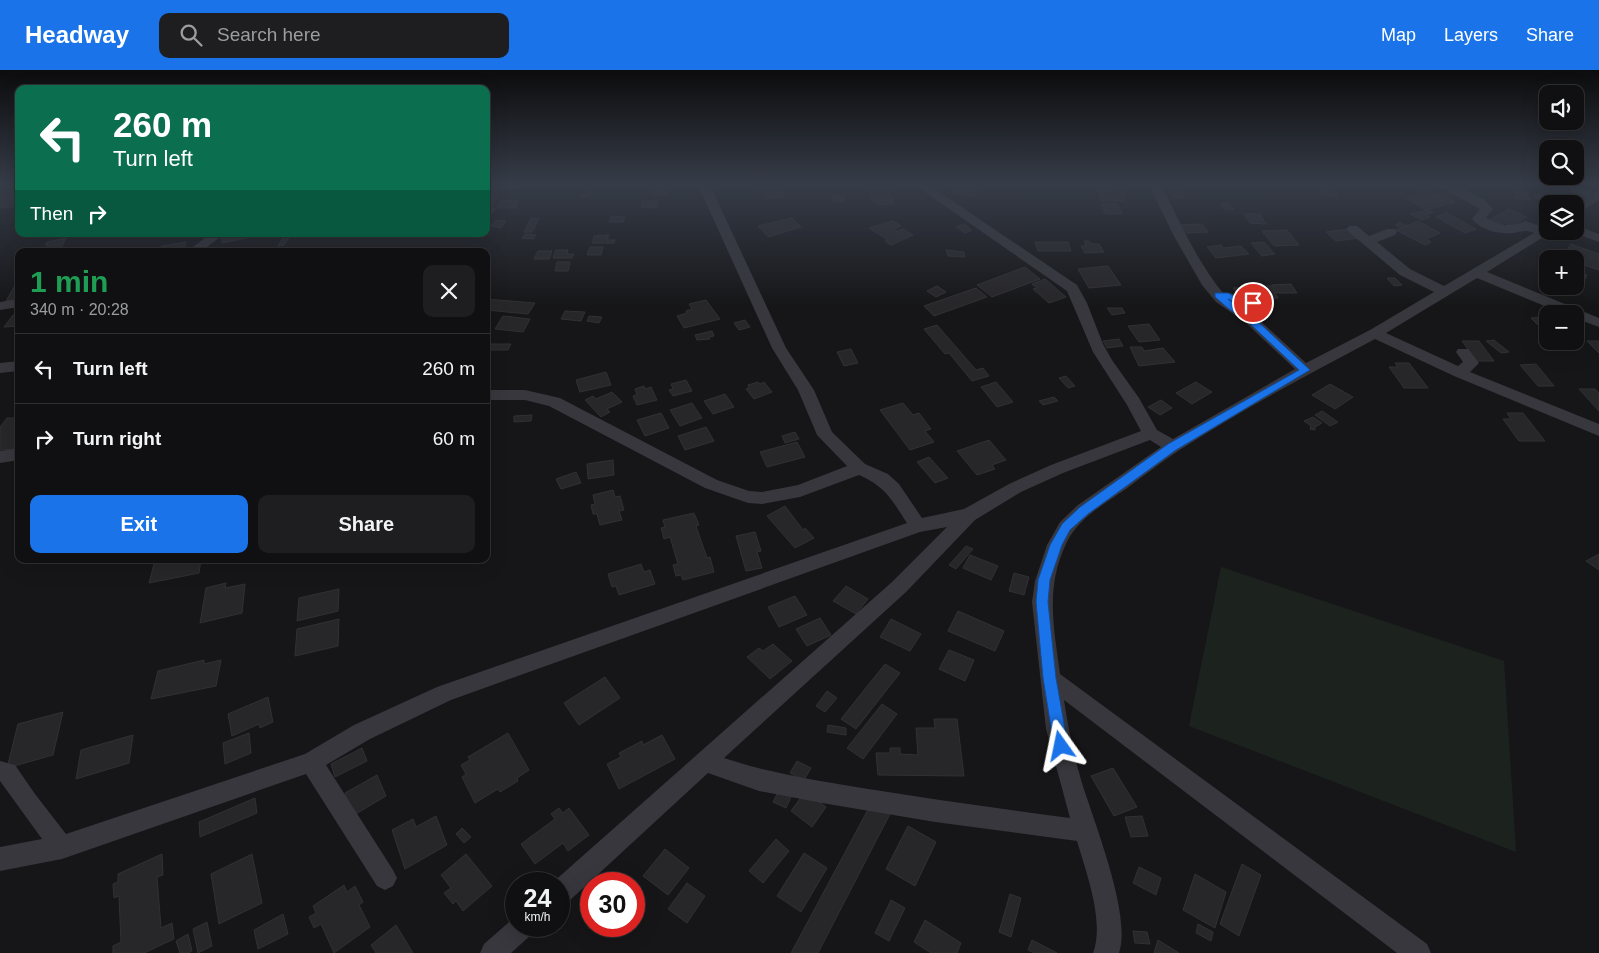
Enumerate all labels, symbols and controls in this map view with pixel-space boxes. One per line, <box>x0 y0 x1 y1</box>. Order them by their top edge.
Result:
search box <box>159 13 509 58</box>
text: Headway <box>25 21 129 48</box>
icon: search <box>177 21 205 49</box>
text: Search here <box>217 24 321 45</box>
text: Map <box>1381 25 1416 45</box>
text: Layers <box>1444 25 1498 45</box>
text: Share <box>1526 25 1574 45</box>
map controls <box>1539 85 1584 350</box>
button: sound <box>1539 85 1584 130</box>
icon: left <box>30 105 95 170</box>
text: 260 m <box>113 105 212 144</box>
button: search <box>1539 140 1584 185</box>
text: Turn left <box>113 146 193 171</box>
button: layers <box>1539 195 1584 240</box>
icon: right <box>83 200 111 228</box>
text: Then <box>30 203 73 224</box>
button: + <box>1539 250 1584 295</box>
text: 1 min <box>30 265 108 298</box>
button: close <box>423 265 475 317</box>
pin <box>1232 282 1274 324</box>
icon: arrive <box>1239 289 1267 317</box>
text: 340 m · 20:28 <box>30 301 129 318</box>
button: − <box>1539 305 1584 350</box>
icon: left <box>30 355 58 383</box>
text: Turn left <box>73 358 148 379</box>
text: 260 m <box>422 358 475 379</box>
icon: right <box>30 425 58 453</box>
text: Turn right <box>73 428 161 449</box>
text: 60 m <box>433 428 475 449</box>
button: Exit <box>30 495 248 553</box>
button: Share <box>258 495 475 553</box>
position arrow <box>1034 719 1086 771</box>
speed limit sign: 30 <box>580 872 645 937</box>
text: 24 <box>524 884 551 912</box>
text: km/h <box>524 910 551 924</box>

